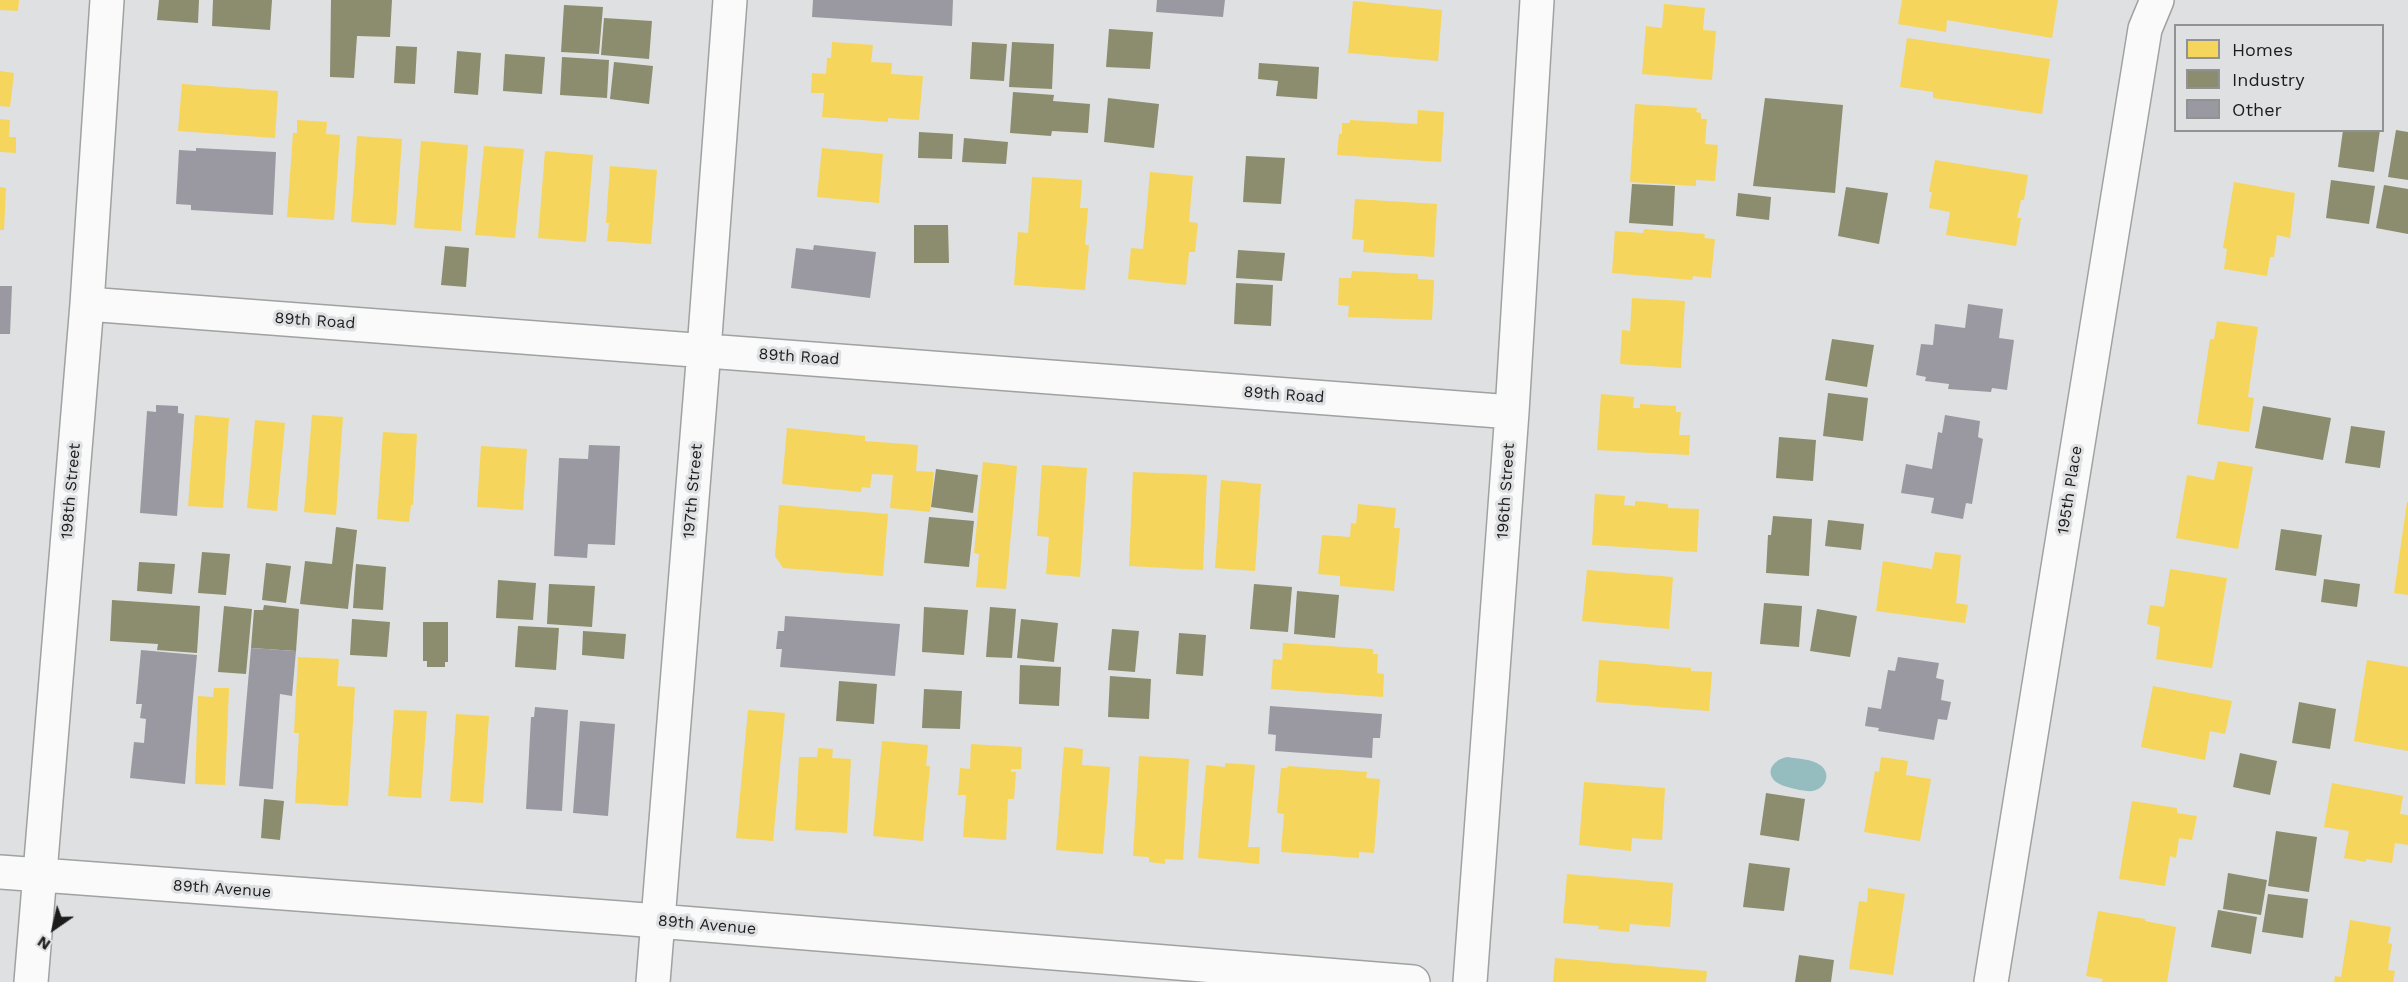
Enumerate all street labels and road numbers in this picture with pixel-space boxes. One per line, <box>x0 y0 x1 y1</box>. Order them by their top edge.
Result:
street label: 89th Road <box>274 309 356 333</box>
street label: 89th Road <box>758 345 840 369</box>
street label: 89th Road <box>1243 383 1325 407</box>
street label: 198th Street <box>57 442 85 540</box>
street label: 196th Street <box>1493 442 1519 540</box>
street label: 197th Street <box>679 443 707 539</box>
street label: 195th Place <box>2054 444 2086 536</box>
street label: 89th Avenue <box>172 876 272 902</box>
street label: 89th Avenue <box>657 911 757 939</box>

